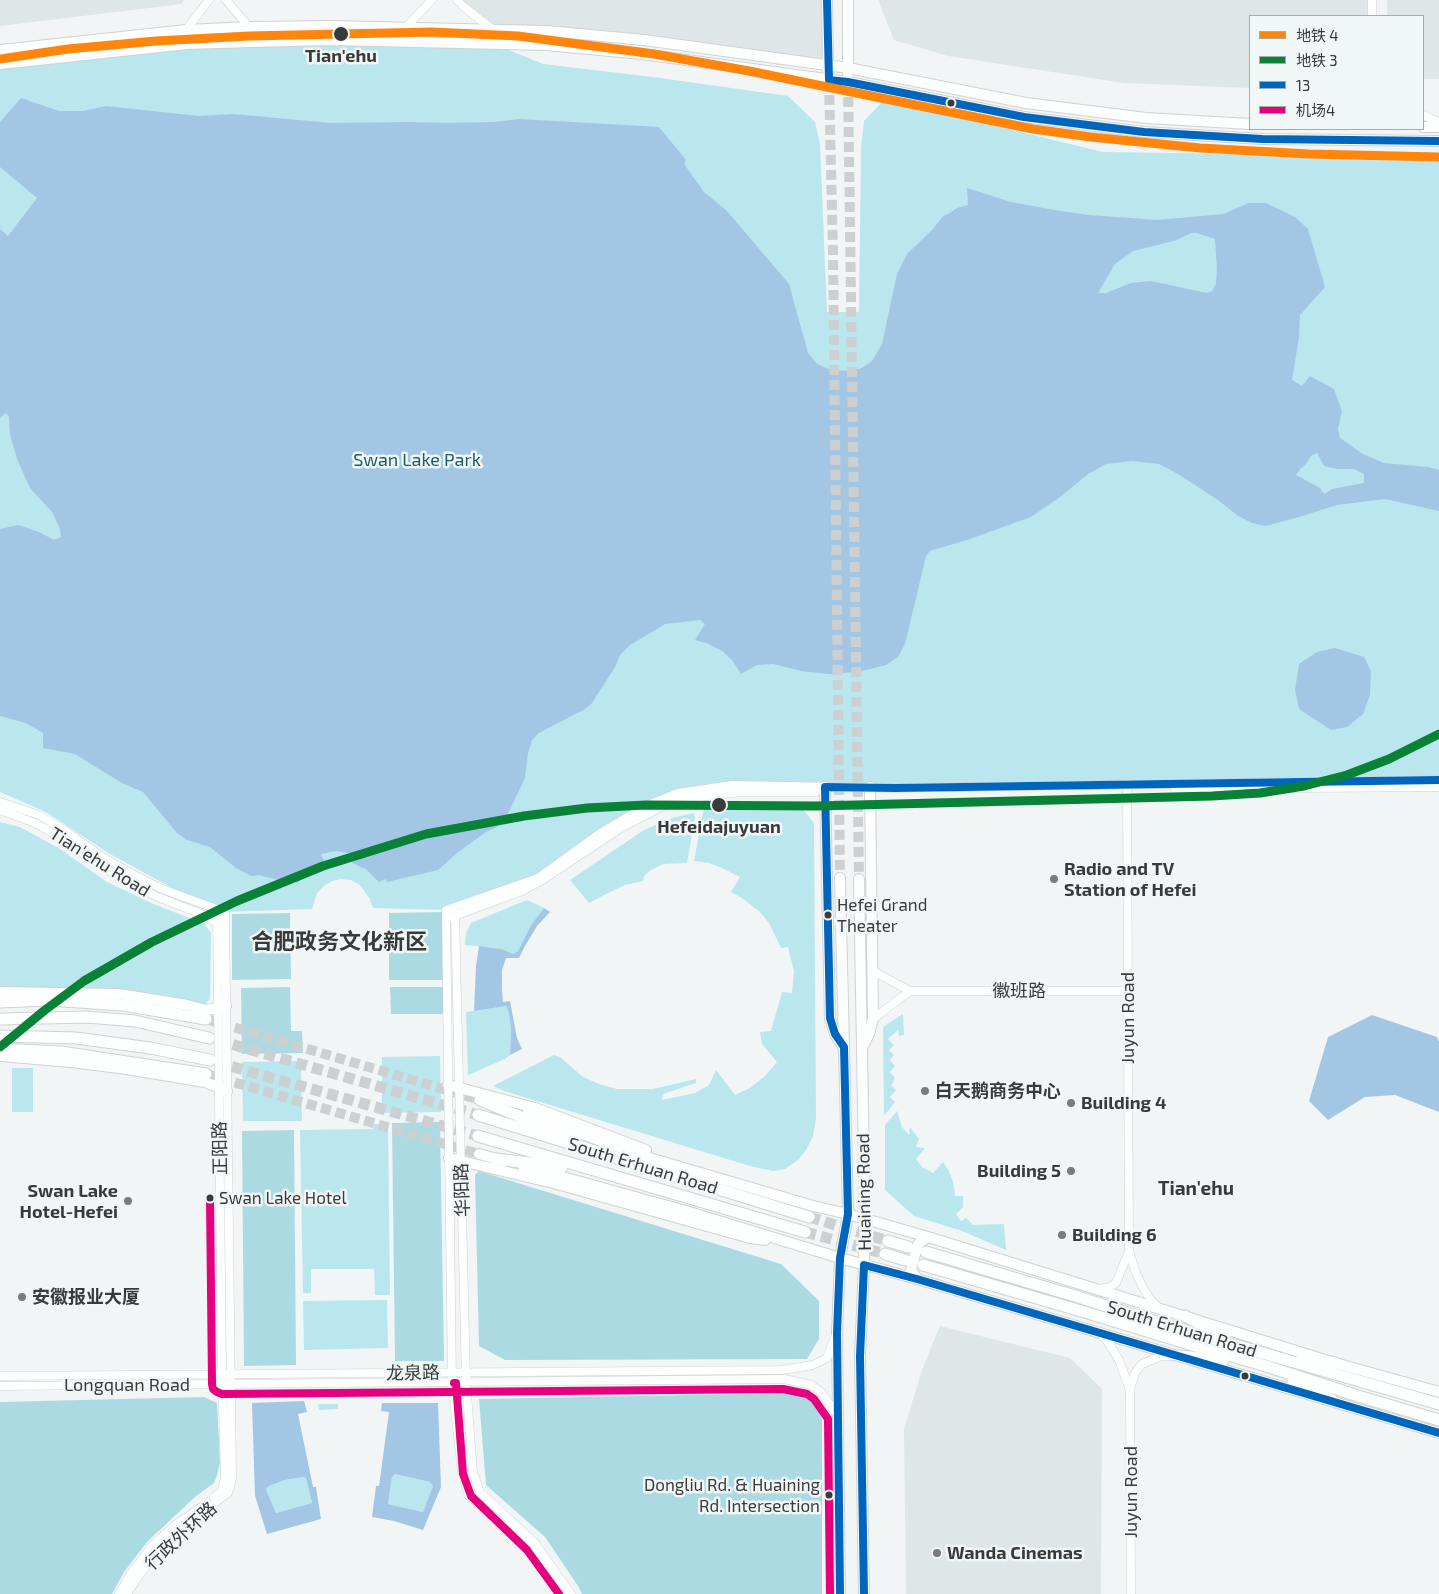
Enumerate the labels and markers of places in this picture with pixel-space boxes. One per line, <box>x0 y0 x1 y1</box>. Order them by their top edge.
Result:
marker: Tian'ehu <box>332 25 350 43</box>
place label: Tian'ehu <box>305 45 377 67</box>
unlabelled marker <box>946 98 956 108</box>
marker: Hefeidajuyuan <box>710 796 728 814</box>
place label: Hefeidajuyuan <box>657 816 781 838</box>
place label: Radio and TV Station of Hefei <box>1064 858 1196 901</box>
marker: Radio and TV Station of Hefei <box>1048 873 1060 885</box>
place label: Hefei Grand Theater <box>837 895 927 935</box>
marker: Hefei Grand Theater <box>823 910 833 920</box>
place label: 白天鹅商务中心 <box>935 1080 1061 1102</box>
marker: 白天鹅商务中心 <box>919 1085 931 1097</box>
place label: Building 4 <box>1081 1092 1166 1114</box>
marker: Building 4 <box>1065 1097 1077 1109</box>
place label: Building 5 <box>977 1160 1061 1182</box>
marker: Building 5 <box>1065 1165 1077 1177</box>
place label: Swan Lake Hotel-Hefei <box>20 1180 118 1222</box>
place label: Swan Lake Hotel <box>219 1188 346 1208</box>
marker: Swan Lake Hotel <box>205 1193 215 1203</box>
marker: Swan Lake Hotel-Hefei <box>122 1195 134 1207</box>
place label: Building 6 <box>1072 1224 1157 1246</box>
marker: Building 6 <box>1056 1229 1068 1241</box>
place label: 安徽报业大厦 <box>32 1286 140 1308</box>
marker: 安徽报业大厦 <box>16 1291 28 1303</box>
unlabelled marker <box>1240 1371 1250 1381</box>
place label: Dongliu Rd. & Huaining Rd. Intersection <box>644 1475 820 1515</box>
marker: Dongliu Rd. & Huaining Rd. Intersection <box>824 1490 834 1500</box>
place label: Wanda Cinemas <box>947 1542 1083 1564</box>
marker: Wanda Cinemas <box>931 1547 943 1559</box>

